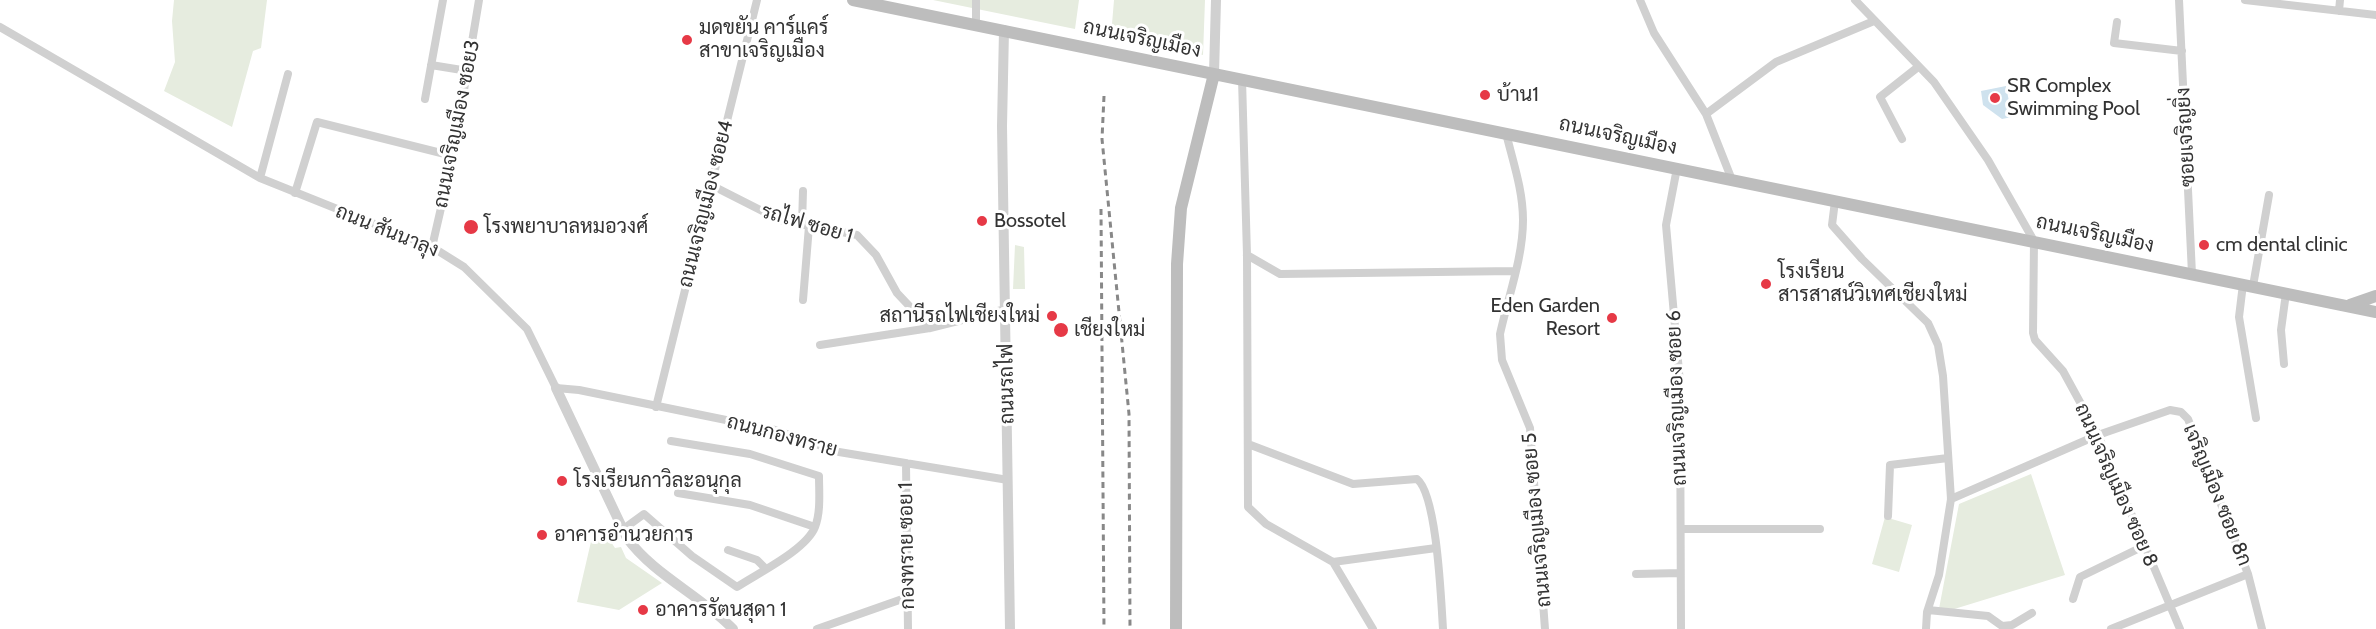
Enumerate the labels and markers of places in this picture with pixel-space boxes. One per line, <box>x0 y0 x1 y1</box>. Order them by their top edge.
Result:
place label: มดขยัน คาร์แคร์ สาขาเจริญเมือง <box>699 16 828 63</box>
marker: มดขยัน คาร์แคร์ สาขาเจริญเมือง <box>680 33 694 47</box>
place label: SR Complex Swimming Pool <box>2007 74 2140 121</box>
place label: บ้าน1 <box>1497 83 1539 107</box>
marker: บ้าน1 <box>1478 88 1492 102</box>
marker: SR Complex Swimming Pool <box>1988 91 2002 105</box>
place label: Bossotel <box>994 209 1066 233</box>
marker: Bossotel <box>975 214 989 228</box>
place label: โรงพยาบาลหมอวงศ์ <box>484 215 648 239</box>
marker: โรงพยาบาลหมอวงศ์ <box>462 218 480 236</box>
place label: cm dental clinic <box>2216 233 2348 257</box>
marker: cm dental clinic <box>2197 238 2211 252</box>
place label: โรงเรียน สารสาสน์วิเทศเชียงใหม่ <box>1778 260 1968 307</box>
marker: โรงเรียน สารสาสน์วิเทศเชียงใหม่ <box>1759 277 1773 291</box>
place label: Eden Garden Resort <box>1491 294 1600 341</box>
place label: สถานีรถไฟเชียงใหม่ <box>879 304 1040 328</box>
marker: สถานีรถไฟเชียงใหม่ <box>1045 309 1059 323</box>
marker: Eden Garden Resort <box>1605 311 1619 325</box>
place label: เชียงใหม่ <box>1074 318 1145 342</box>
marker: เชียงใหม่ <box>1052 321 1070 339</box>
place label: โรงเรียนกาวิละอนุกุล <box>574 469 742 493</box>
marker: โรงเรียนกาวิละอนุกุล <box>555 474 569 488</box>
place label: อาคารอำนวยการ <box>554 523 694 547</box>
marker: อาคารอำนวยการ <box>535 528 549 542</box>
place label: อาคารรัตนสุดา 1 <box>655 598 787 622</box>
marker: อาคารรัตนสุดา 1 <box>636 603 650 617</box>

